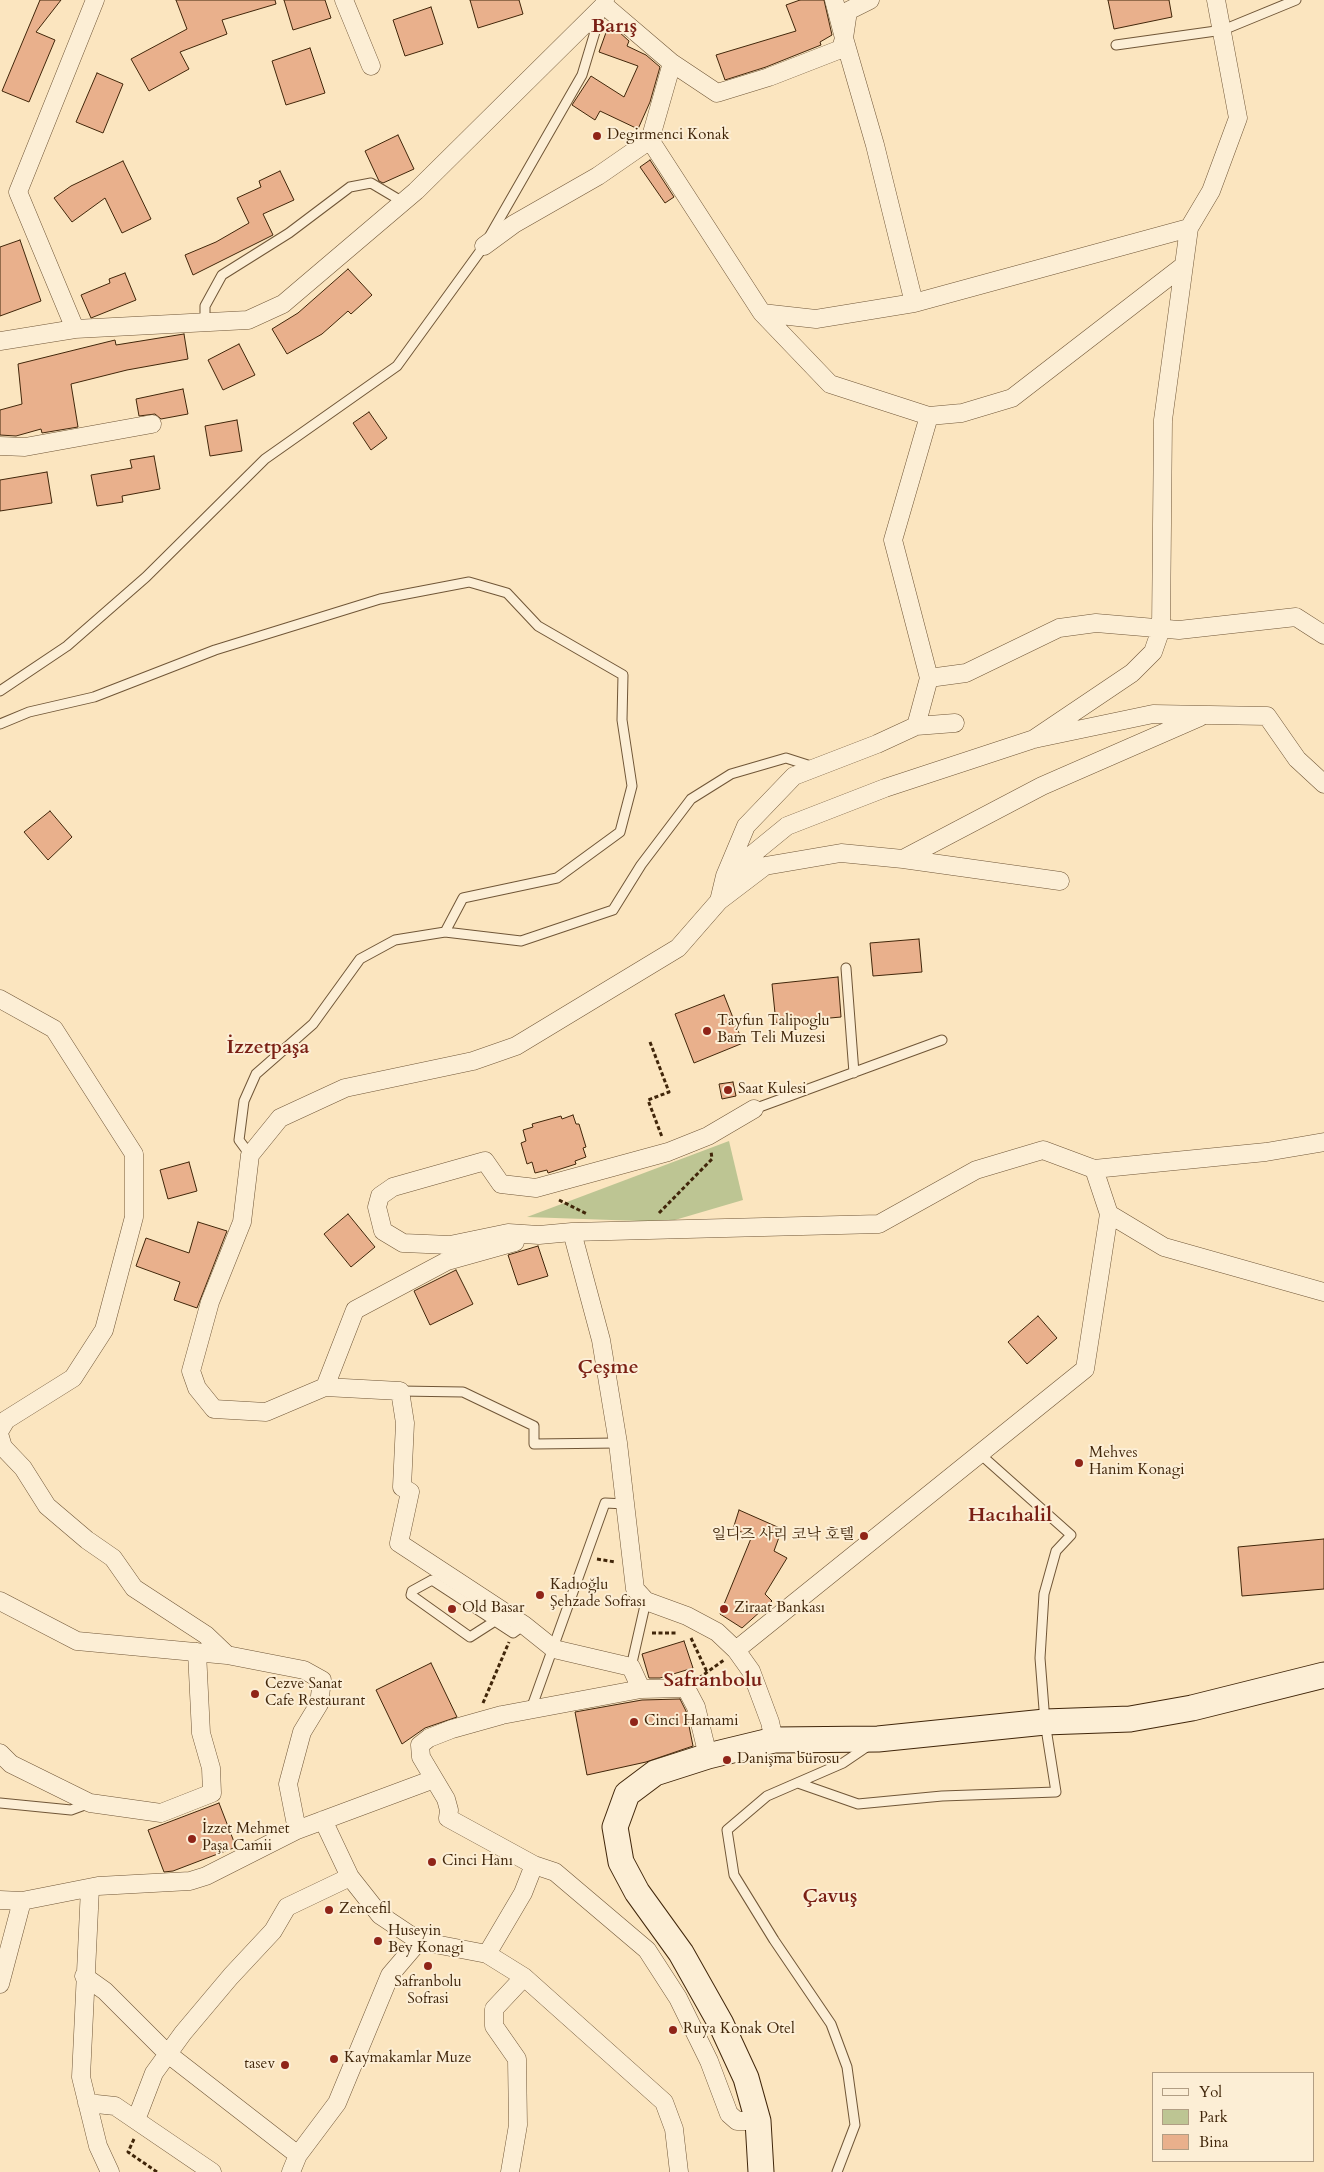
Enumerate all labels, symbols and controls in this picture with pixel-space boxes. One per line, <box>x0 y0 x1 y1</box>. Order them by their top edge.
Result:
district label: Barış <box>591 15 637 39</box>
place label: Degirmenci Konak <box>607 127 730 145</box>
marker: Degirmenci Konak <box>591 130 603 142</box>
place label: Tayfun Talipoglu Bam Teli Muzesi <box>717 1013 830 1048</box>
marker: Tayfun Talipoglu Bam Teli Muzesi <box>701 1025 713 1037</box>
district label: İzzetpaşa <box>227 1036 309 1060</box>
place label: Saat Kulesi <box>738 1081 807 1099</box>
marker: Saat Kulesi <box>722 1084 734 1096</box>
district label: Çeşme <box>577 1356 639 1380</box>
place label: Mehves Hanim Konagi <box>1089 1445 1184 1480</box>
marker: Mehves Hanim Konagi <box>1073 1457 1085 1469</box>
district label: Hacıhalil <box>968 1504 1052 1528</box>
place label: 일디즈 사리 코낙 호텔 <box>712 1527 854 1545</box>
marker: 일디즈 사리 코낙 호텔 <box>858 1530 870 1542</box>
place label: Kadıoğlu Şehzade Sofrası <box>550 1577 646 1612</box>
marker: Kadıoğlu Şehzade Sofrası <box>534 1589 546 1601</box>
place label: Old Basar <box>462 1600 524 1618</box>
place label: Ziraat Bankası <box>734 1600 825 1618</box>
marker: Old Basar <box>446 1603 458 1615</box>
marker: Ziraat Bankası <box>718 1603 730 1615</box>
district label: Safranbolu <box>664 1669 762 1693</box>
place label: Cezve Sanat Cafe Restaurant <box>265 1676 365 1711</box>
marker: Cezve Sanat Cafe Restaurant <box>249 1688 261 1700</box>
place label: Cinci Hamami <box>644 1713 738 1731</box>
marker: Cinci Hamami <box>628 1716 640 1728</box>
place label: Danişma bürosu <box>737 1751 840 1769</box>
marker: Danişma bürosu <box>721 1754 733 1766</box>
place label: İzzet Mehmet Paşa Camii <box>202 1821 290 1856</box>
marker: İzzet Mehmet Paşa Camii <box>186 1833 198 1845</box>
place label: Cinci Hanı <box>442 1853 513 1871</box>
marker: Cinci Hanı <box>426 1856 438 1868</box>
district label: Çavuş <box>803 1885 857 1909</box>
place label: Zencefil <box>339 1901 391 1919</box>
marker: Zencefil <box>323 1904 335 1916</box>
place label: Huseyin Bey Konagi <box>388 1923 464 1958</box>
marker: Huseyin Bey Konagi <box>372 1935 384 1947</box>
marker: Safranbolu Sofrasi <box>422 1960 434 1972</box>
place label: Safranbolu Sofrasi <box>394 1974 462 2009</box>
place label: Ruya Konak Otel <box>683 2021 795 2039</box>
marker: Ruya Konak Otel <box>667 2024 679 2036</box>
place label: Kaymakamlar Muze <box>344 2050 472 2068</box>
marker: Kaymakamlar Muze <box>328 2053 340 2065</box>
place label: tasev <box>244 2056 275 2074</box>
marker: tasev <box>279 2059 291 2071</box>
legend <box>1152 2072 1314 2162</box>
text: Yol <box>1199 2082 1222 2102</box>
text: Park <box>1199 2107 1228 2127</box>
text: Bina <box>1199 2132 1228 2152</box>

